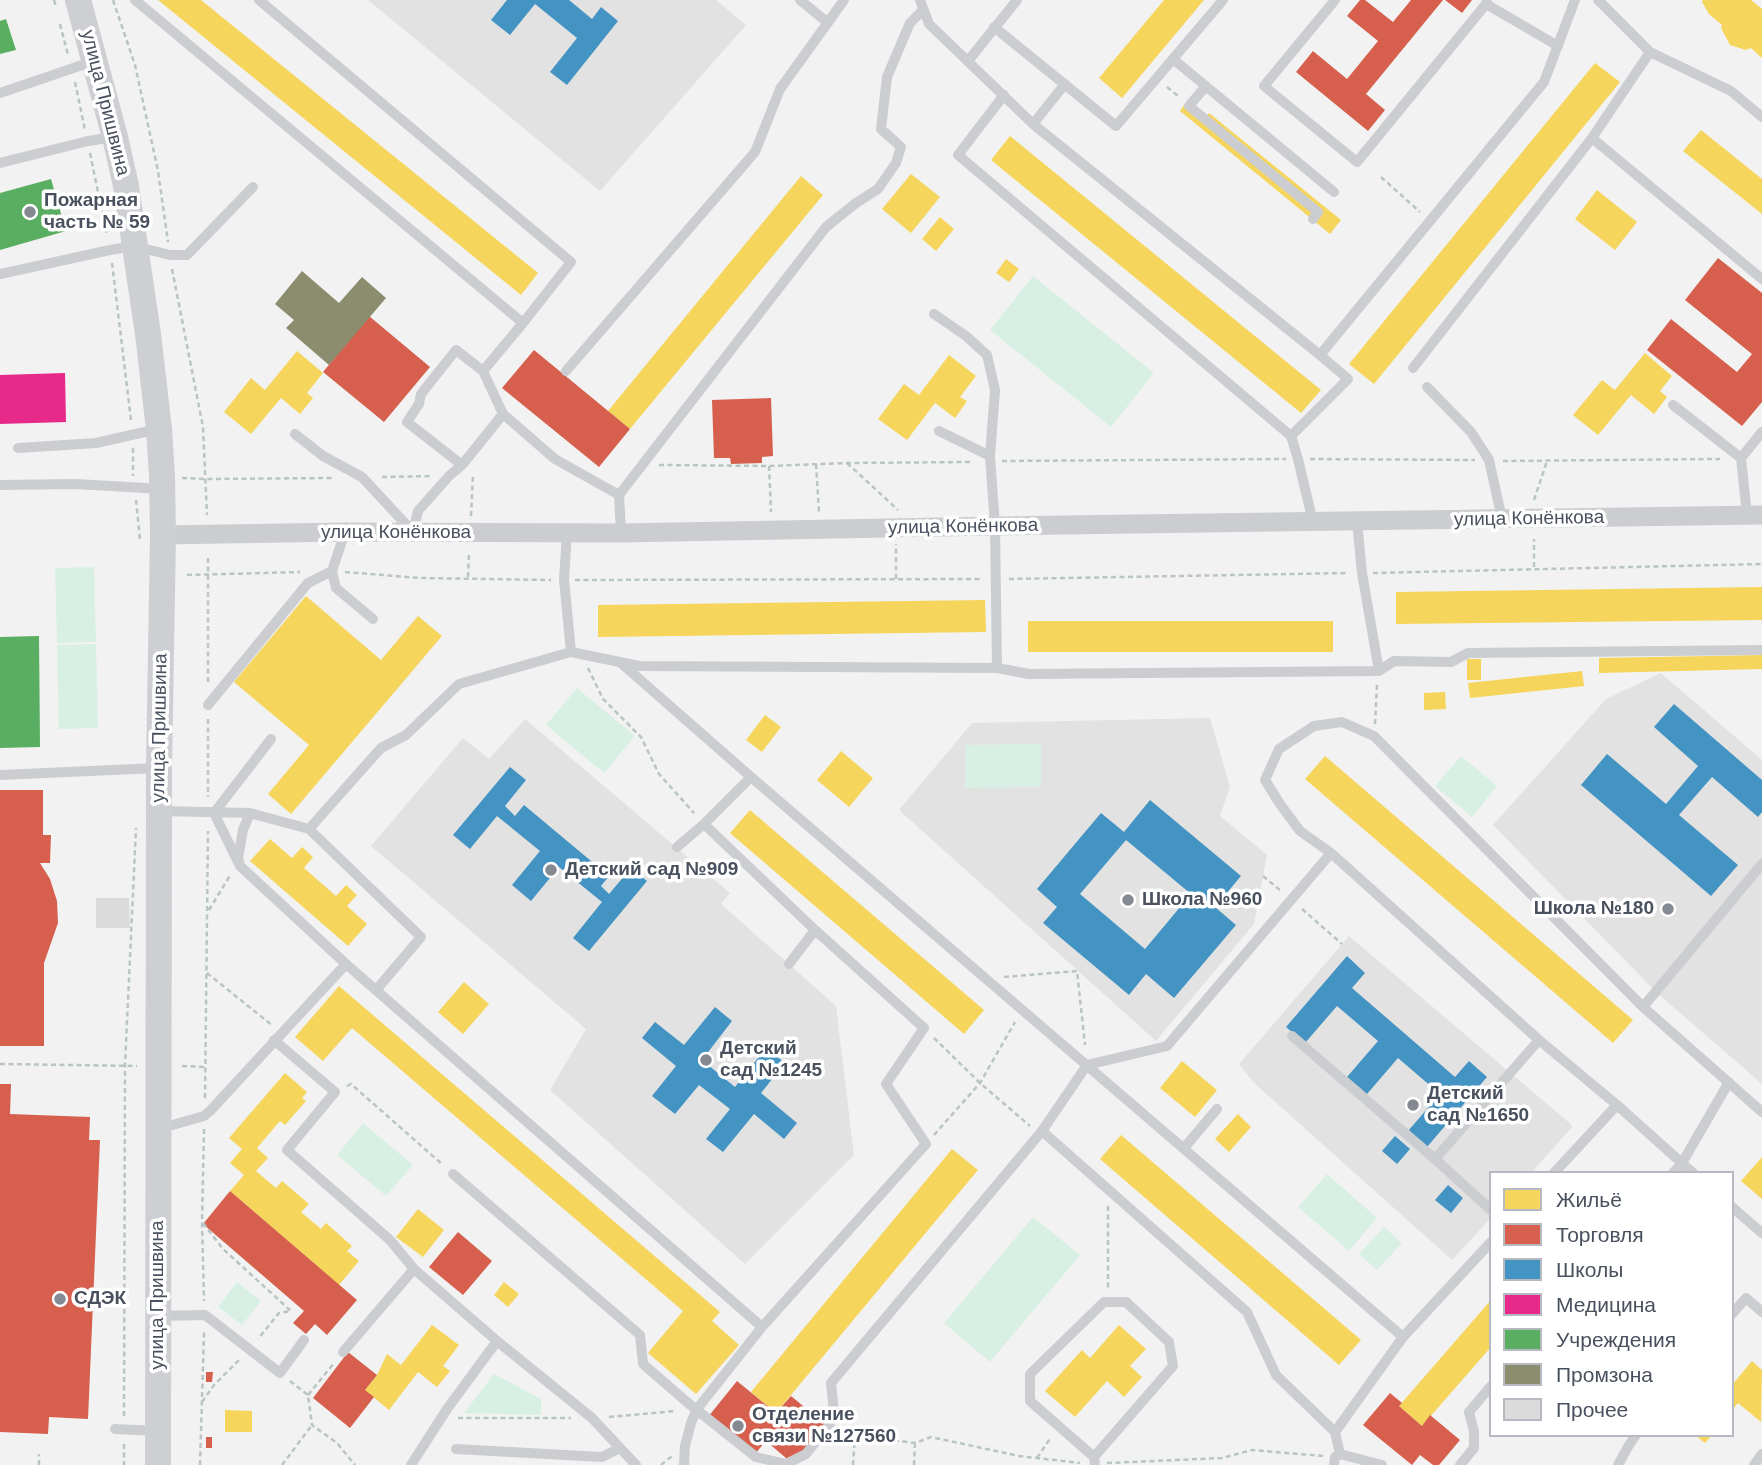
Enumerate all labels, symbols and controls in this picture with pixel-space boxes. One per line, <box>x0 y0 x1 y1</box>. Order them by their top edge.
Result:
street label: улица Пришвина <box>76 28 134 178</box>
place label: Пожарная часть № 59 <box>44 190 150 234</box>
marker: Пожарная часть № 59 <box>22 204 38 220</box>
street label: улица Конёнкова <box>1454 506 1604 532</box>
street label: улица Конёнкова <box>888 514 1038 540</box>
street label: улица Конёнкова <box>321 522 471 544</box>
street label: улица Пришвина <box>147 653 173 803</box>
place label: Детский сад №909 <box>565 859 738 881</box>
marker: Детский сад №909 <box>543 862 559 878</box>
place label: Школа №960 <box>1142 889 1262 911</box>
marker: Школа №960 <box>1120 892 1136 908</box>
place label: Школа №180 <box>1534 898 1654 920</box>
marker: Школа №180 <box>1660 901 1676 917</box>
place label: Детский сад №1245 <box>720 1038 822 1082</box>
marker: Детский сад №1245 <box>698 1052 714 1068</box>
place label: Детский сад №1650 <box>1427 1083 1529 1127</box>
marker: Детский сад №1650 <box>1405 1097 1421 1113</box>
legend <box>1489 1171 1734 1437</box>
text: Жильё <box>1556 1188 1622 1211</box>
street label: улица Пришвина <box>147 1220 169 1370</box>
text: Торговля <box>1556 1223 1644 1246</box>
text: Школы <box>1556 1258 1623 1281</box>
place label: СДЭК <box>74 1288 126 1310</box>
marker: СДЭК <box>52 1291 68 1307</box>
text: Медицина <box>1556 1293 1656 1316</box>
text: Учреждения <box>1556 1328 1676 1351</box>
text: Промзона <box>1556 1363 1653 1386</box>
text: Прочее <box>1556 1398 1628 1421</box>
place label: Отделение связи №127560 <box>752 1404 896 1448</box>
marker: Отделение связи №127560 <box>730 1418 746 1434</box>

